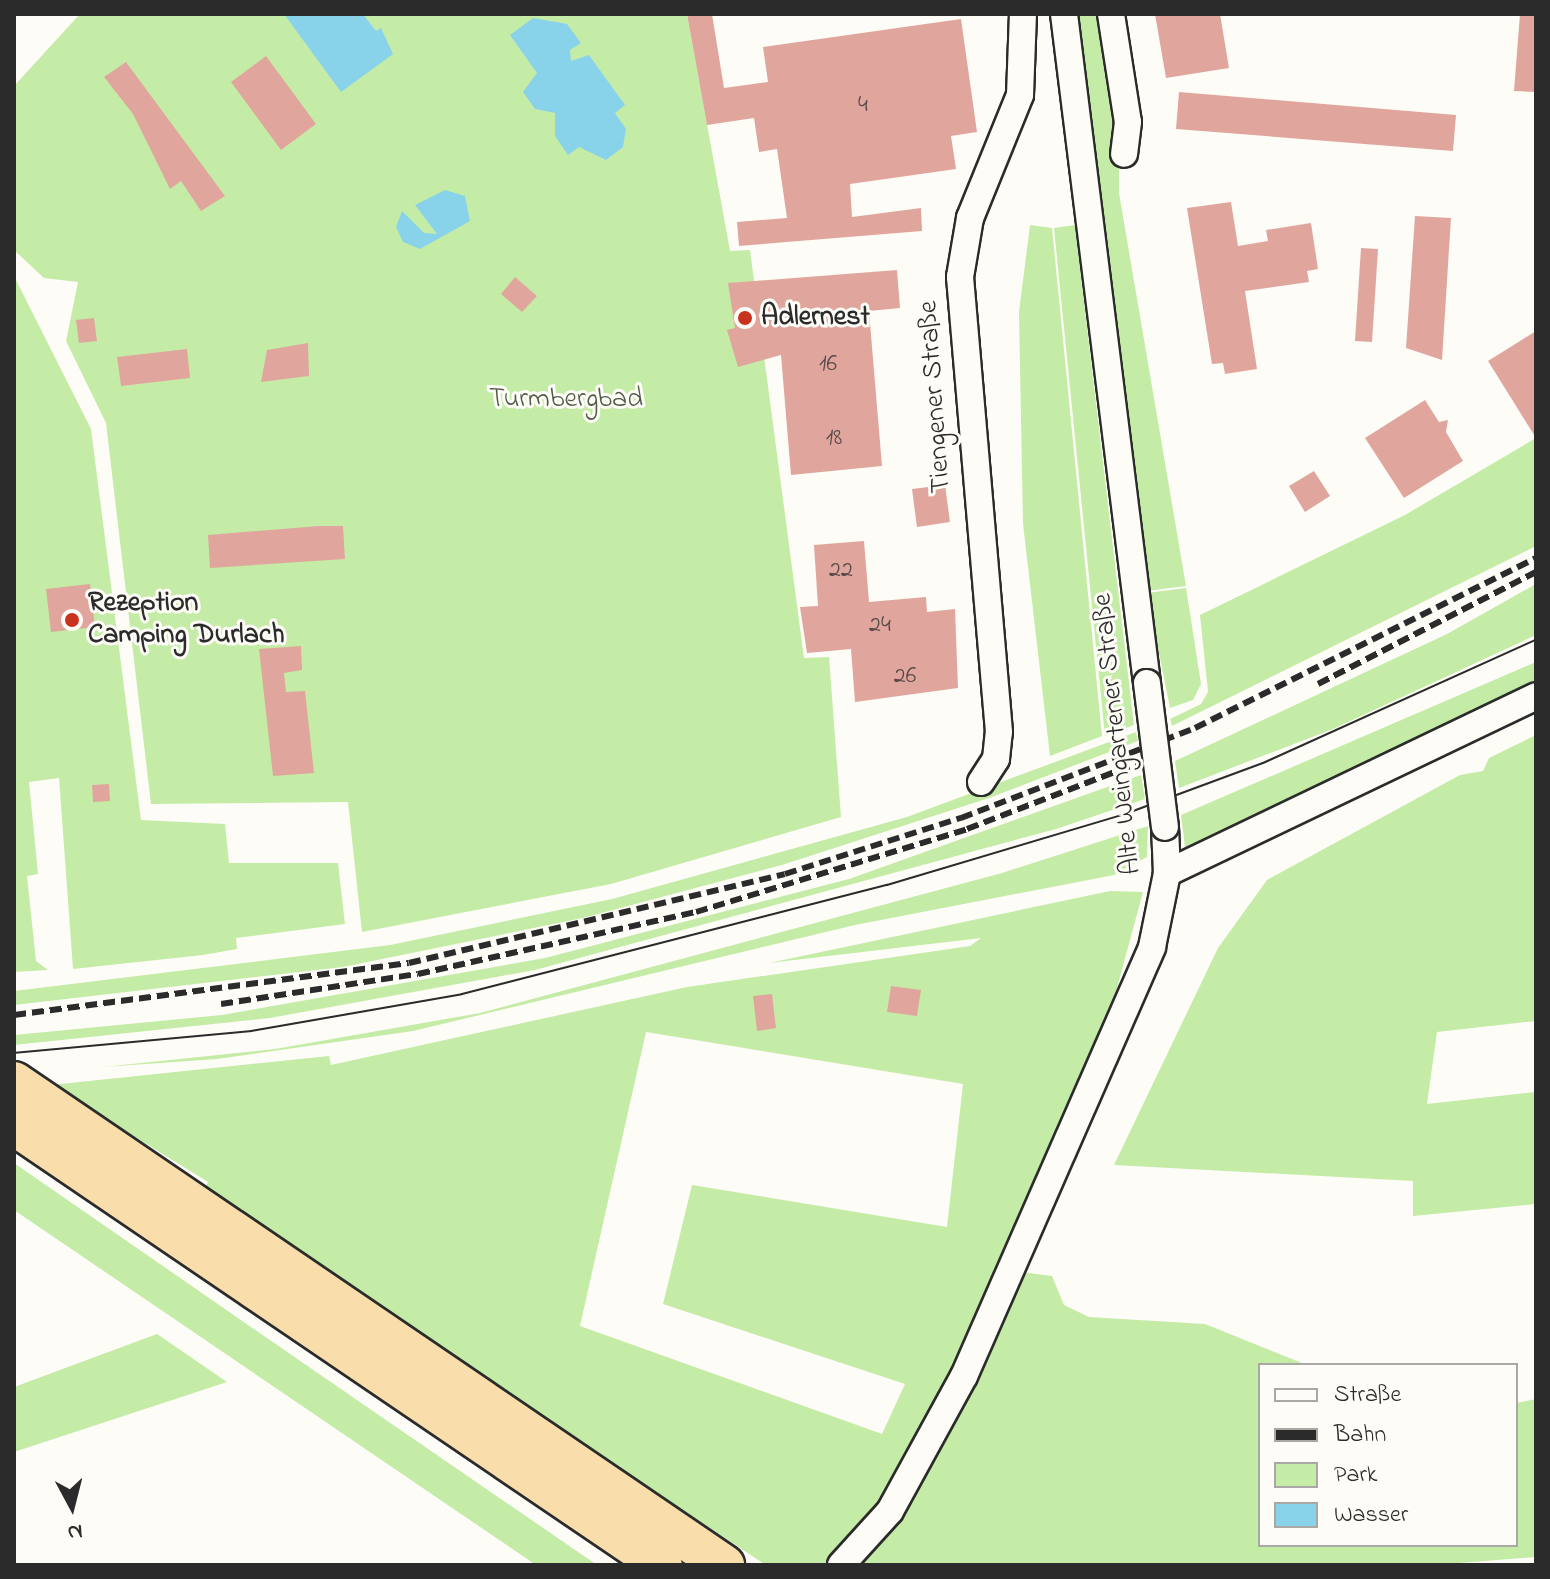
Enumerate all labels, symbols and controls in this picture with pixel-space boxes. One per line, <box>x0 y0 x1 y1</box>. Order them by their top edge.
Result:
house number: 4 <box>858 92 868 120</box>
street label: Tiengener Straße <box>913 300 959 494</box>
place label: Adlernest <box>761 301 870 335</box>
marker: Adlernest <box>736 309 754 327</box>
house number: 16 <box>819 351 837 379</box>
park label: Turmbergbad <box>489 383 643 417</box>
house number: 18 <box>826 425 842 453</box>
house number: 22 <box>829 557 853 585</box>
place label: Rezeption Camping Durlach <box>88 587 285 653</box>
street label: Alte Weingartener Straße <box>1087 592 1149 876</box>
marker: Rezeption Camping Durlach <box>63 611 81 629</box>
house number: 24 <box>869 612 891 640</box>
house number: 26 <box>894 663 916 691</box>
legend <box>1258 1363 1518 1547</box>
text: Straße <box>1334 1378 1401 1413</box>
text: Bahn <box>1334 1418 1386 1453</box>
text: Park <box>1334 1458 1377 1493</box>
north arrow <box>32 1467 112 1547</box>
text: Wasser <box>1334 1498 1408 1533</box>
text: N <box>66 1514 84 1548</box>

